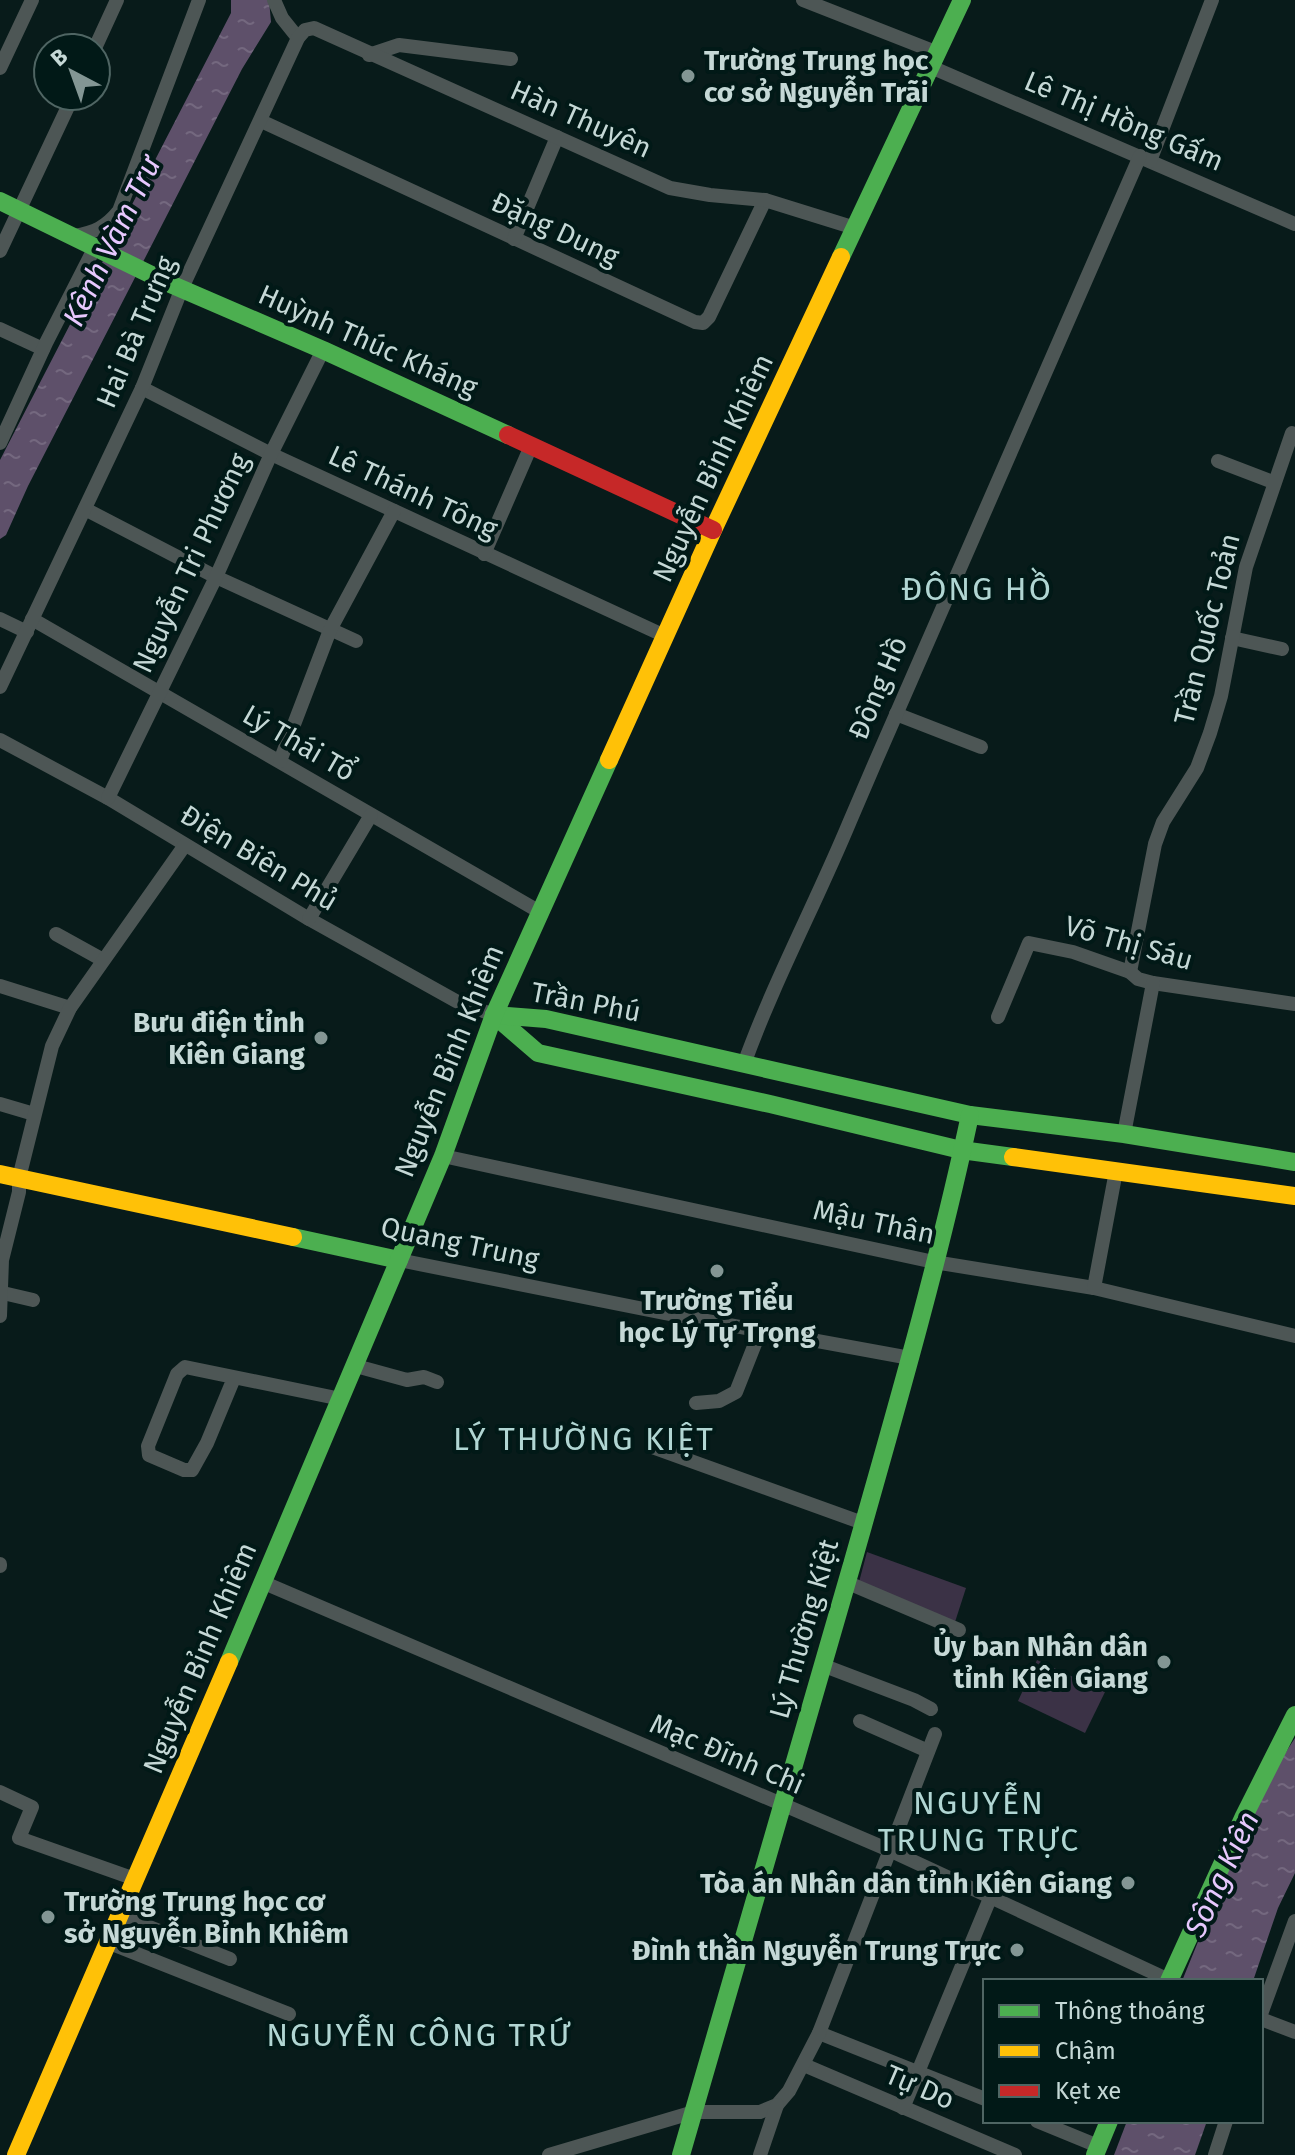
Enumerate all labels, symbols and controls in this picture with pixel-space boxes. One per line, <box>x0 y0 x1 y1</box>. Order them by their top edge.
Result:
north arrow <box>32 32 112 112</box>
text: B <box>45 43 73 72</box>
place label: Trường Trung học cơ sở Nguyễn Trãi <box>704 44 929 109</box>
street label: Lê Thị Hồng Gấm <box>1020 64 1228 178</box>
marker: Trường Trung học cơ sở Nguyễn Trãi <box>679 67 697 85</box>
street label: Hàn Thuyên <box>505 73 657 165</box>
water label: Kênh Vàm Trư <box>55 148 170 332</box>
street label: Đặng Dung <box>486 185 624 273</box>
street label: Hai Bà Trưng <box>89 251 183 413</box>
street label: Huỳnh Thúc Kháng <box>253 278 483 404</box>
street label: Nguyễn Bỉnh Khiêm <box>646 349 780 587</box>
street label: Lê Thánh Tông <box>323 438 503 546</box>
street label: Nguyễn Tri Phương <box>126 448 256 678</box>
street label: Trần Quốc Toản <box>1167 530 1247 728</box>
district label: ĐÔNG HỒ <box>901 567 1053 608</box>
street label: Đông Hồ <box>842 632 914 744</box>
street label: Lý Thái Tổ <box>237 697 361 788</box>
street label: Điện Biên Phủ <box>174 798 344 918</box>
street label: Võ Thị Sáu <box>1061 909 1197 977</box>
street label: Nguyễn Bỉnh Khiêm <box>387 940 511 1182</box>
street label: Trần Phú <box>528 975 644 1029</box>
place label: Bưu điện tỉnh Kiên Giang <box>133 1006 306 1071</box>
marker: Bưu điện tỉnh Kiên Giang <box>312 1029 330 1047</box>
street label: Mậu Thân <box>810 1193 938 1251</box>
street label: Quang Trung <box>378 1210 543 1276</box>
marker: Trường Tiểu học Lý Tự Trọng <box>708 1262 726 1280</box>
place label: Trường Tiểu học Lý Tự Trọng <box>618 1282 816 1349</box>
district label: LÝ THƯỜNG KIỆT <box>453 1420 715 1458</box>
street label: Lý Thường Kiệt <box>763 1535 846 1723</box>
street label: Nguyễn Bỉnh Khiêm <box>136 1538 264 1778</box>
place label: Ủy ban Nhân dân tỉnh Kiên Giang <box>933 1628 1149 1695</box>
marker: Ủy ban Nhân dân tỉnh Kiên Giang <box>1155 1653 1173 1671</box>
street label: Mạc Đĩnh Chi <box>645 1707 809 1801</box>
district label: NGUYỄN TRUNG TRỰC <box>878 1782 1080 1859</box>
water label: Sông Kiên <box>1177 1805 1267 1944</box>
place label: Tòa án Nhân dân tỉnh Kiên Giang <box>700 1867 1113 1900</box>
marker: Tòa án Nhân dân tỉnh Kiên Giang <box>1119 1874 1137 1892</box>
place label: Trường Trung học cơ sở Nguyễn Bỉnh Khiêm <box>64 1885 349 1950</box>
marker: Trường Trung học cơ sở Nguyễn Bỉnh Khiêm <box>39 1908 57 1926</box>
place label: Đình thần Nguyễn Trung Trực <box>632 1933 1002 1967</box>
marker: Đình thần Nguyễn Trung Trực <box>1008 1941 1026 1959</box>
legend <box>983 1979 1263 2123</box>
text: Thông thoáng <box>1055 1997 1205 2025</box>
district label: NGUYỄN CÔNG TRỨ <box>266 2014 572 2054</box>
text: Chậm <box>1055 2037 1116 2065</box>
street label: Tự Do <box>880 2058 960 2116</box>
text: Kẹt xe <box>1055 2077 1121 2105</box>

